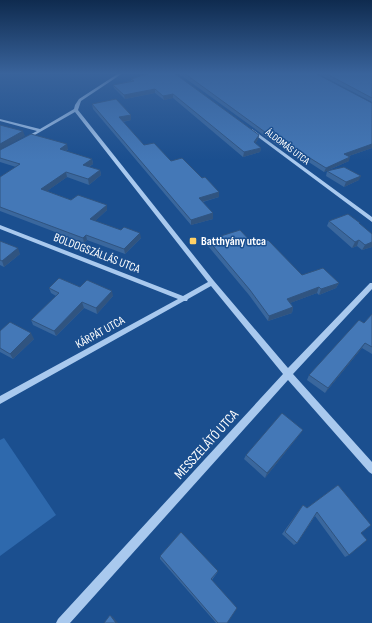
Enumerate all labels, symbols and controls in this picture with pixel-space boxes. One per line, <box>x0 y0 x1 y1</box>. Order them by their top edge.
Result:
street label: ÁLDOMÁS UTCA <box>262 126 312 168</box>
street label: BOLDOGSZÁLLÁS UTCA <box>51 230 143 277</box>
place label: Batthyány utca <box>201 234 266 249</box>
marker: Batthyány utca <box>188 236 198 246</box>
street label: KÁRPÁT UTCA <box>73 312 128 352</box>
street label: MESSZELÁTÓ UTCA <box>171 405 243 483</box>

